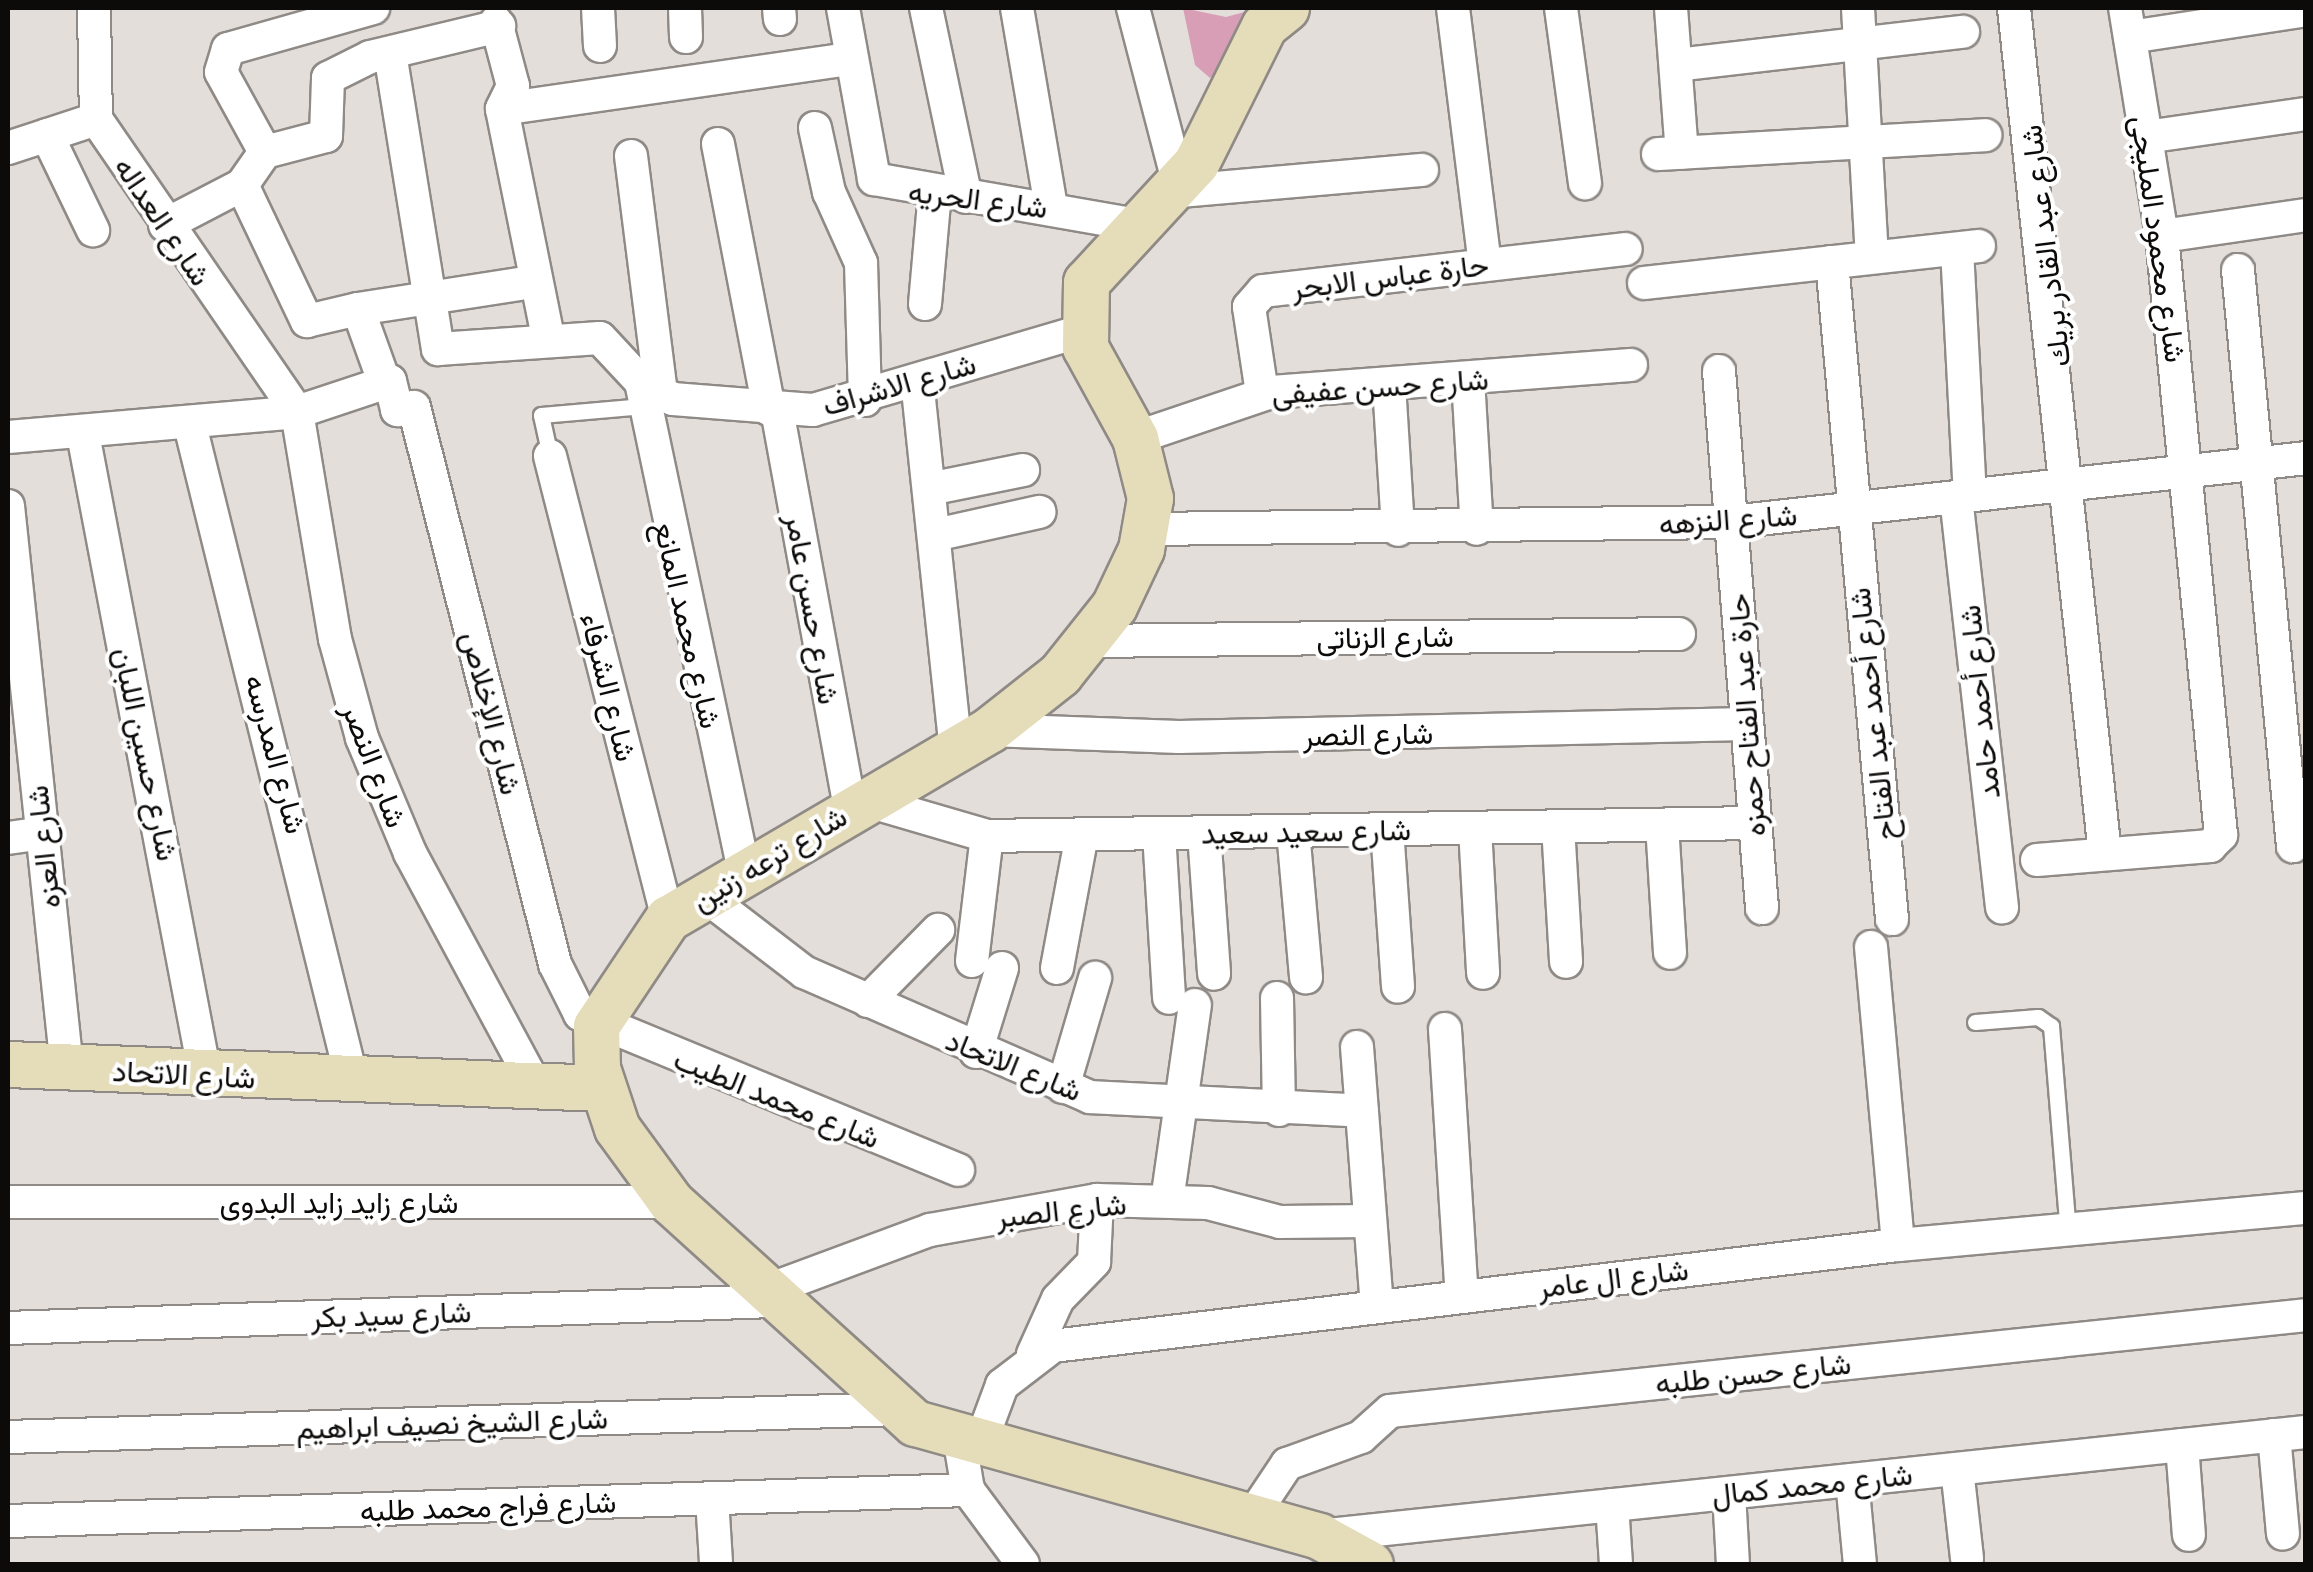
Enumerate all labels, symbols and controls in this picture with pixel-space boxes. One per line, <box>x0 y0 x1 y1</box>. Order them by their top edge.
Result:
street label: شارع محمود المليجى <box>2124 113 2194 365</box>
street label: شارع عبد القادر بريك <box>2012 123 2078 369</box>
street label: شارع العداله <box>107 150 219 292</box>
street label: شارع الحريه <box>906 173 1050 225</box>
street label: حارة عباس الابحر <box>1289 246 1491 306</box>
street label: شارع الاشراف <box>818 345 980 423</box>
street label: شارع حسن عفيفى <box>1270 360 1490 412</box>
street label: شارع النزهه <box>1658 496 1798 542</box>
street label: شارع حسن عامر <box>779 511 847 707</box>
street label: شارع محمد المانع <box>647 518 729 732</box>
street label: شارع أحمد عبد الفتاح <box>1841 586 1903 842</box>
street label: حارة عبد الفتاح حمزه <box>1720 592 1772 838</box>
street label: شارع أحمد حامد <box>1951 603 2007 801</box>
street label: شارع الشرفاء <box>573 609 645 765</box>
street label: شارع الزناتى <box>1316 618 1454 656</box>
street label: شارع الإخلاص <box>454 628 530 798</box>
street label: شارع حسين اللبان <box>106 644 186 864</box>
street label: شارع المدرسه <box>237 670 315 838</box>
street label: شارع النصر <box>335 698 415 832</box>
street label: شارع النصر <box>1302 715 1434 753</box>
street label: شارع العزه <box>19 784 67 910</box>
street label: شارع ترعه زنين <box>685 798 853 918</box>
street label: شارع سعيد سعيد <box>1201 811 1411 851</box>
street label: شارع الاتحاد <box>941 1021 1087 1109</box>
street label: شارع محمد الطيب <box>669 1040 885 1156</box>
street label: شارع الاتحاد <box>112 1052 256 1096</box>
street label: شارع زايد زايد البدوى <box>220 1184 458 1220</box>
street label: شارع الصبر <box>994 1185 1128 1235</box>
street label: شارع ال عامر <box>1536 1251 1690 1305</box>
street label: شارع سيد بكر <box>310 1293 472 1335</box>
street label: شارع حسن طلبه <box>1653 1345 1853 1401</box>
street label: شارع الشيخ نصيف ابراهيم <box>296 1400 608 1446</box>
street label: شارع محمد كمال <box>1710 1456 1914 1512</box>
street label: شارع فراج محمد طلبه <box>359 1484 617 1528</box>

